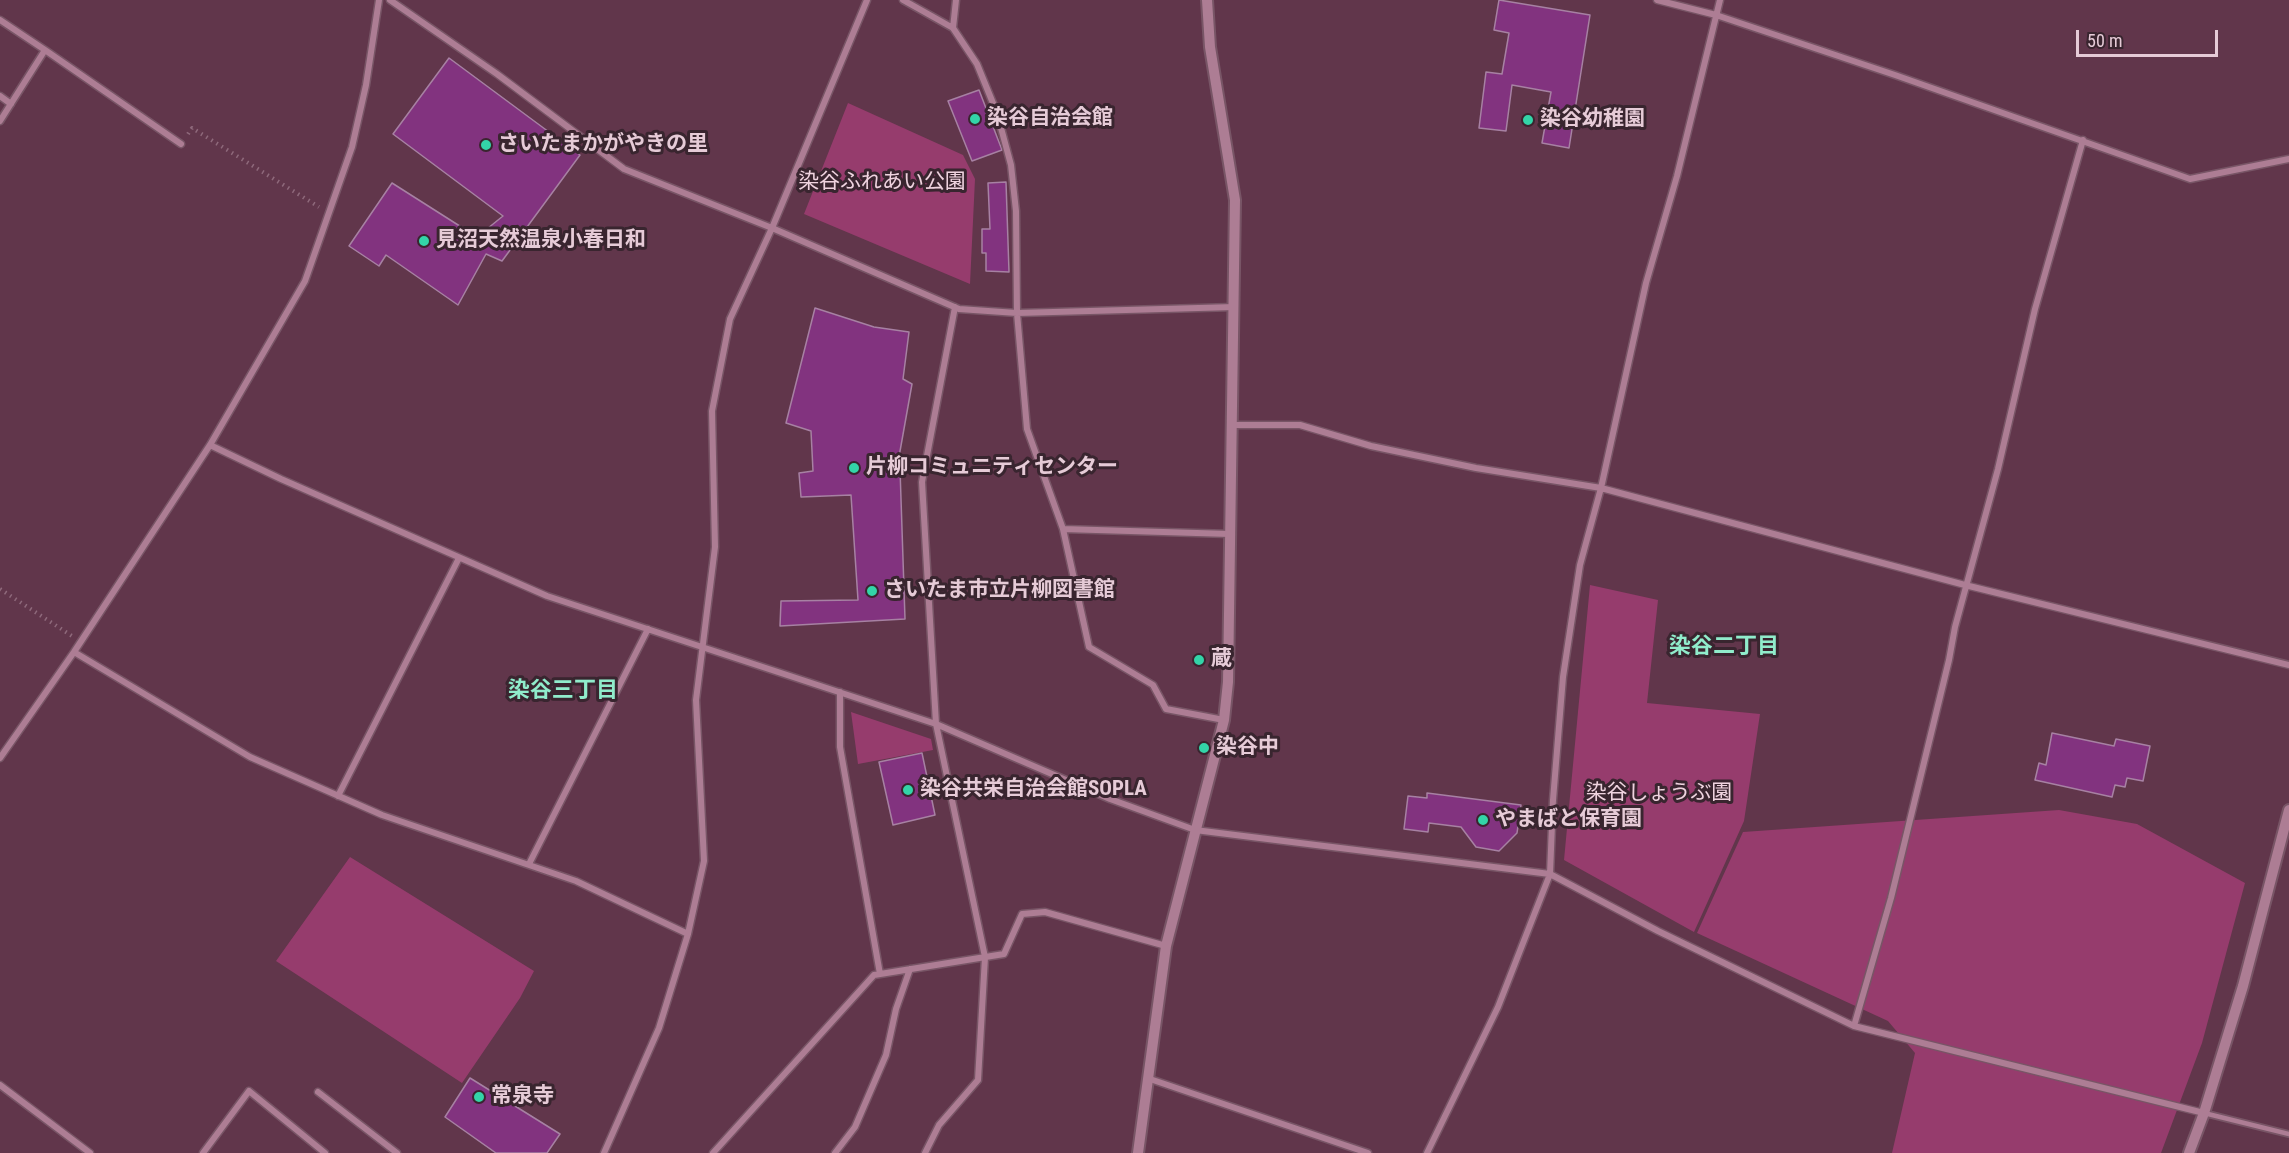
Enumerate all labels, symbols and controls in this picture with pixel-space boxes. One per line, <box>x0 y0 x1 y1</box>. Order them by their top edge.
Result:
scale bar <box>2079 18 2222 56</box>
text: 50 m <box>2087 30 2122 51</box>
place label: 染谷自治会館 <box>987 106 1113 132</box>
place label: 染谷幼稚園 <box>1540 107 1645 133</box>
marker: 染谷自治会館 <box>968 112 982 126</box>
marker: 染谷幼稚園 <box>1521 113 1535 127</box>
place label: さいたまかがやきの里 <box>498 132 708 158</box>
marker: さいたまかがやきの里 <box>479 138 493 152</box>
park label: 染谷ふれあい公園 <box>798 170 966 196</box>
place label: 見沼天然温泉小春日和 <box>436 228 646 254</box>
marker: 見沼天然温泉小春日和 <box>417 234 431 248</box>
place label: 片柳コミュニティセンター <box>866 455 1118 481</box>
marker: 片柳コミュニティセンター <box>847 461 861 475</box>
place label: さいたま市立片柳図書館 <box>884 578 1115 604</box>
marker: さいたま市立片柳図書館 <box>865 584 879 598</box>
district label: 染谷二丁目 <box>1669 634 1779 660</box>
place label: 蔵 <box>1211 647 1232 673</box>
marker: 蔵 <box>1192 653 1206 667</box>
district label: 染谷三丁目 <box>508 678 618 704</box>
place label: 染谷中 <box>1216 735 1279 761</box>
marker: 染谷中 <box>1197 741 1211 755</box>
place label: 染谷共栄自治会館SOPLA <box>920 777 1147 803</box>
park label: 染谷しょうぶ園 <box>1586 781 1732 807</box>
marker: 染谷共栄自治会館SOPLA <box>901 783 915 797</box>
place label: やまばと保育園 <box>1495 807 1642 833</box>
marker: やまばと保育園 <box>1476 813 1490 827</box>
place label: 常泉寺 <box>491 1084 554 1110</box>
marker: 常泉寺 <box>472 1090 486 1104</box>

